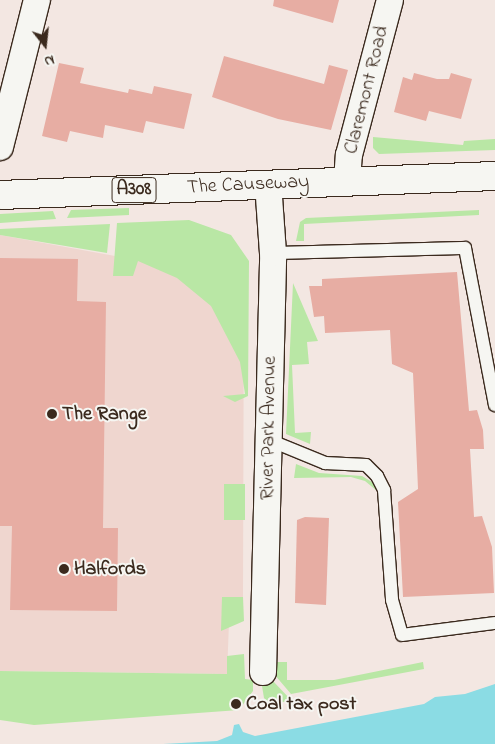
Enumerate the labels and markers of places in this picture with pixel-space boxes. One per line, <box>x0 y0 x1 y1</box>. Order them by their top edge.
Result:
place label: The Range <box>62 402 147 426</box>
marker: The Range <box>46 408 58 420</box>
place label: Halfords <box>74 557 146 581</box>
marker: Halfords <box>58 563 70 575</box>
place label: Coal tax post <box>246 692 356 716</box>
marker: Coal tax post <box>230 698 242 710</box>

